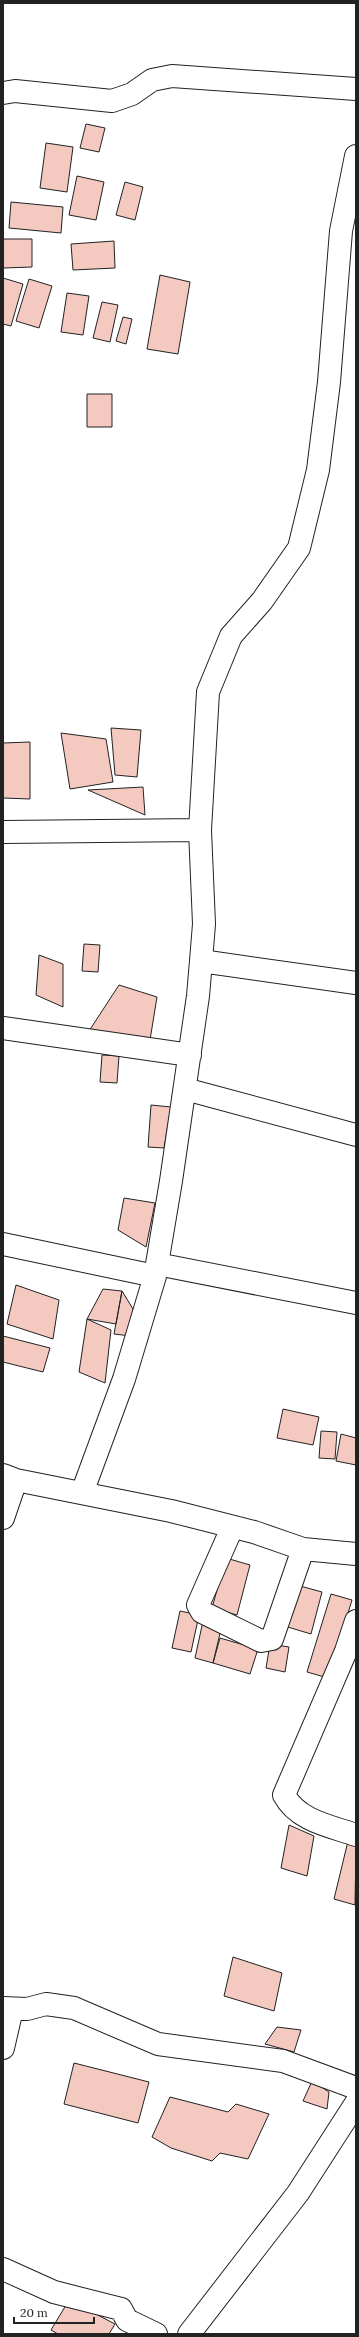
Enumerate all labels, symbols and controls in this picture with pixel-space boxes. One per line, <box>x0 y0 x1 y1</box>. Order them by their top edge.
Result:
scale bar <box>14 2299 94 2325</box>
text: 20 m <box>20 2305 48 2320</box>

